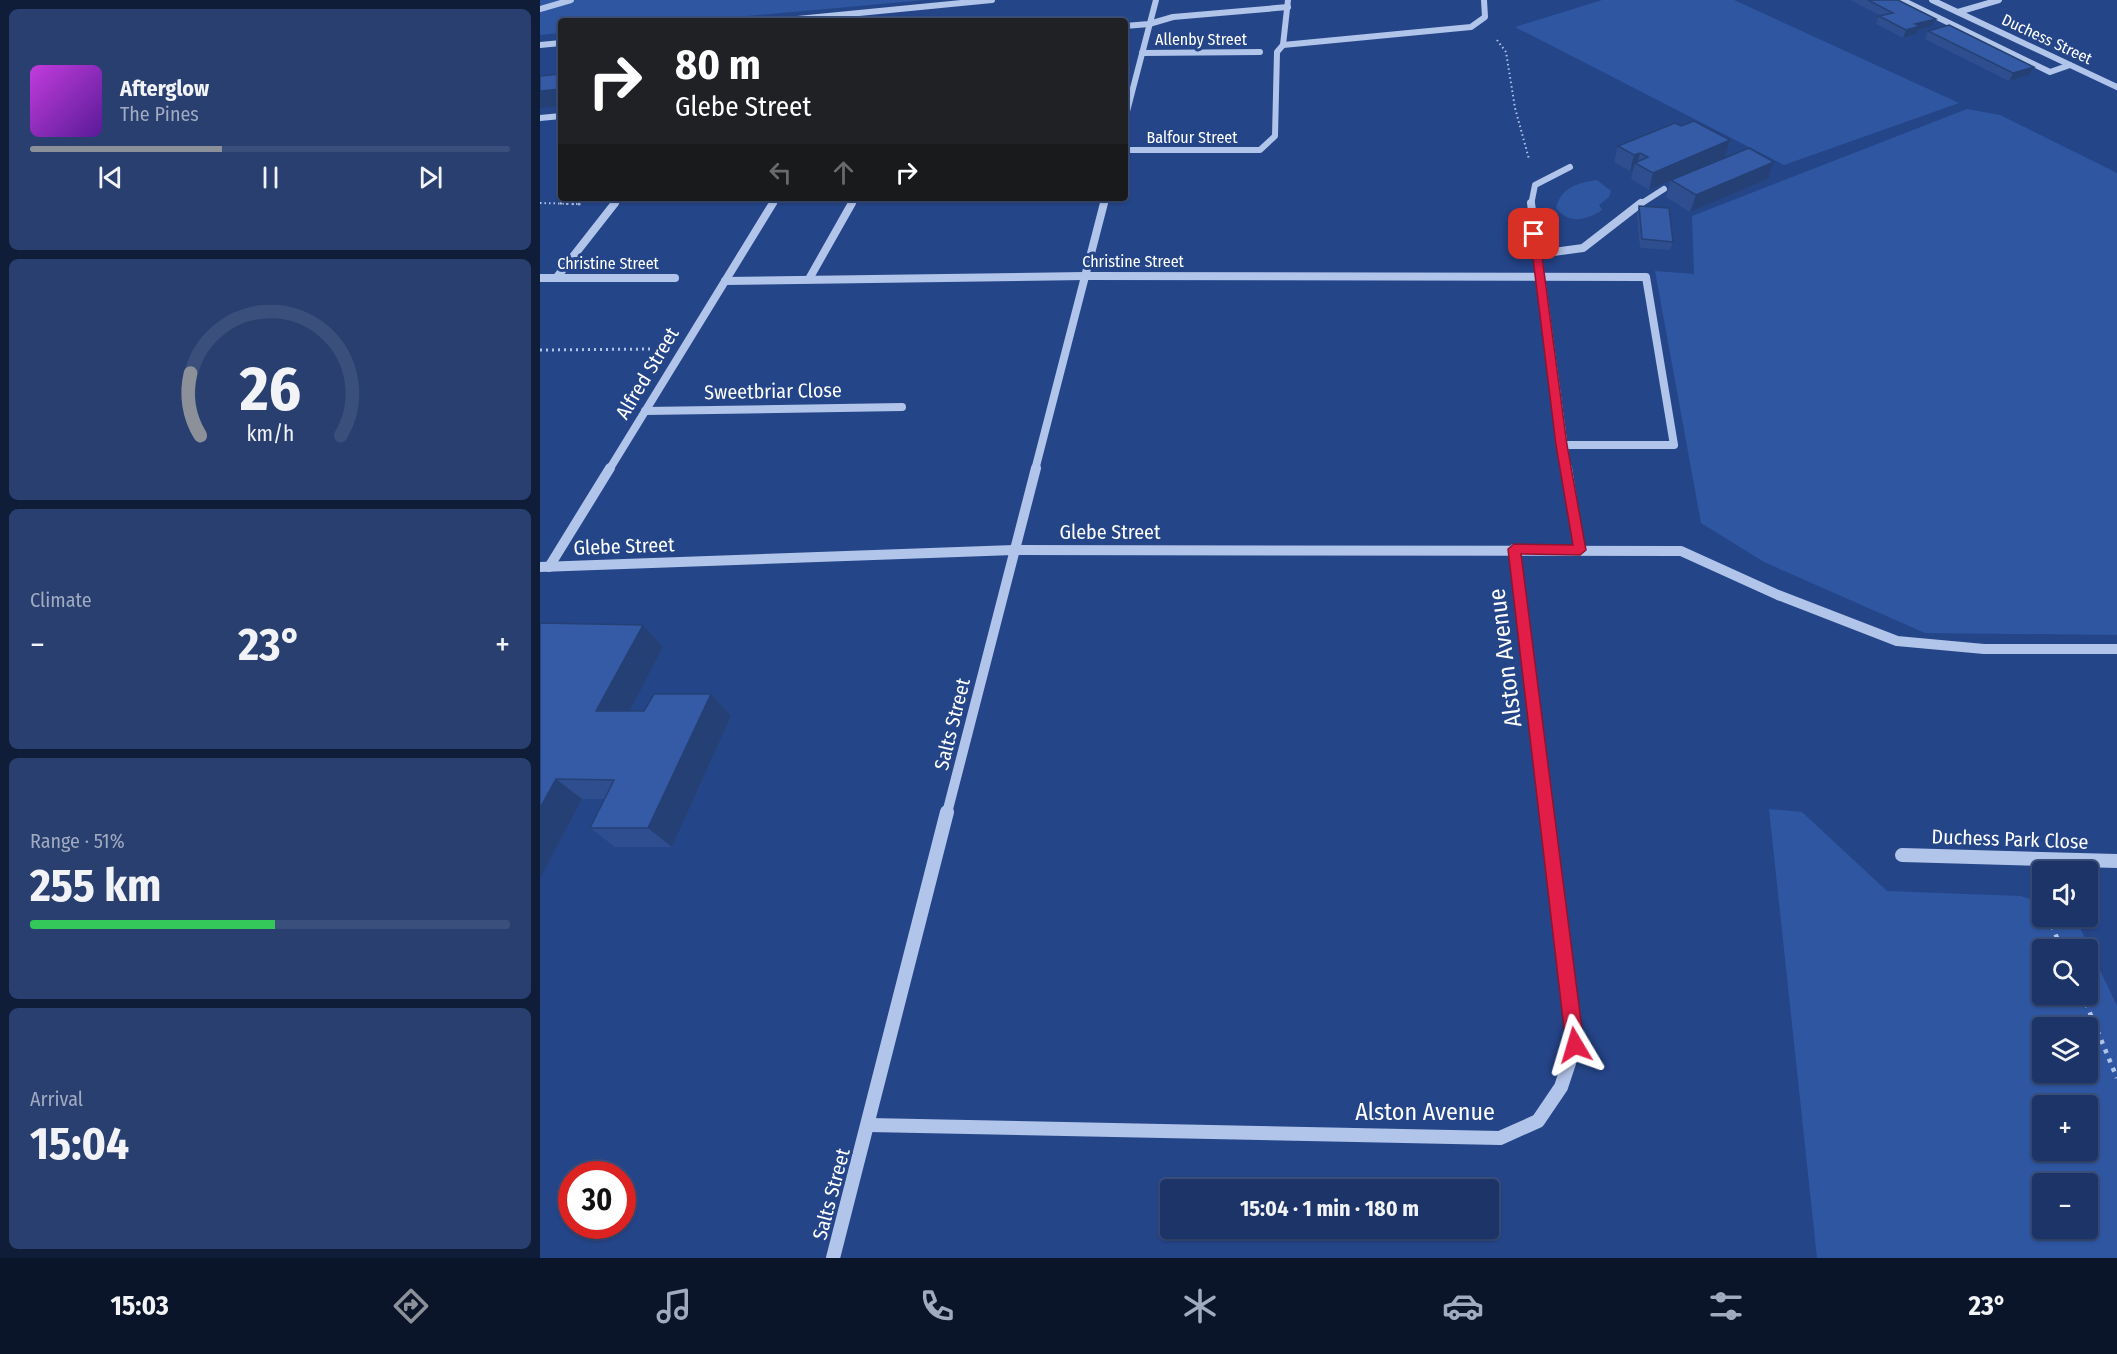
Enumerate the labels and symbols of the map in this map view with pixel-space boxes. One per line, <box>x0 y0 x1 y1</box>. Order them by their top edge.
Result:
street label: Duchess Street <box>1999 10 2096 69</box>
street label: Allenby Street <box>1155 30 1248 49</box>
street label: Balfour Street <box>1147 128 1238 147</box>
pin <box>1508 208 1559 259</box>
street label: Christine Street <box>1082 252 1185 271</box>
street label: Christine Street <box>557 254 660 273</box>
street label: Alfred Street <box>610 322 684 423</box>
street label: Sweetbriar Close <box>704 378 842 404</box>
street label: Glebe Street <box>1060 520 1161 544</box>
street label: Glebe Street <box>573 532 675 560</box>
street label: Alston Avenue <box>1483 587 1527 729</box>
street label: Salts Street <box>929 675 975 772</box>
street label: Duchess Park Close <box>1931 824 2089 854</box>
position arrow <box>1543 1013 1607 1077</box>
street label: Alston Avenue <box>1355 1098 1495 1126</box>
street label: Salts Street <box>807 1145 855 1242</box>
speed limit sign: 30 <box>558 1161 636 1239</box>

